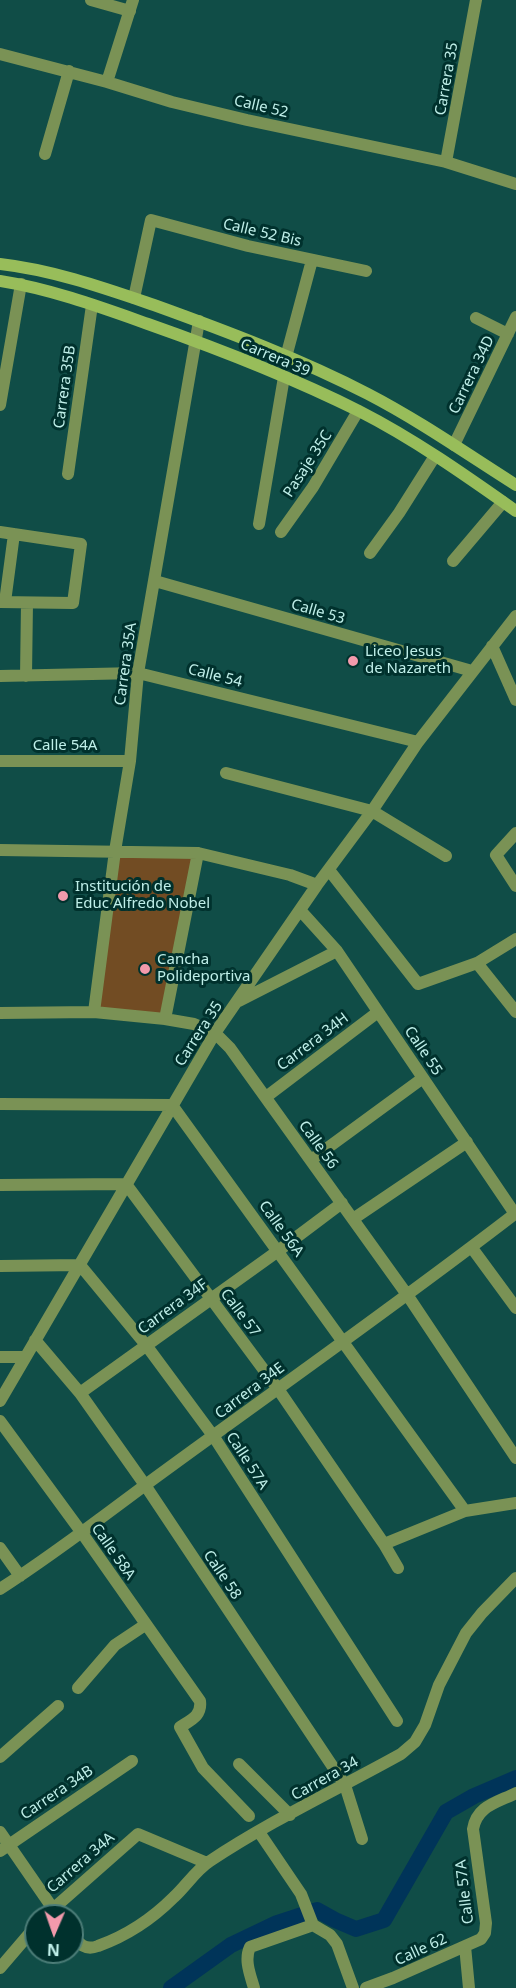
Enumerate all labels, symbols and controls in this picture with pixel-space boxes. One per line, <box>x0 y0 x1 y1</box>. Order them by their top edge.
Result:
street label: Carrera 35 <box>432 41 462 117</box>
street label: Calle 52 <box>232 92 290 122</box>
street label: Calle 52 Bis <box>221 215 303 251</box>
street label: Carrera 34D <box>445 333 499 417</box>
street label: Carrera 39 <box>238 335 312 381</box>
street label: Carrera 35B <box>50 344 80 430</box>
street label: Pasaje 35C <box>280 427 336 501</box>
street label: Calle 53 <box>289 596 347 628</box>
street label: Carrera 35A <box>111 621 141 707</box>
place label: Liceo Jesus de Nazareth <box>365 643 451 678</box>
marker: Liceo Jesus de Nazareth <box>346 654 360 668</box>
street label: Calle 54 <box>186 661 244 691</box>
street label: Calle 54A <box>33 737 97 755</box>
place label: Institución de Educ Alfredo Nobel <box>75 878 210 913</box>
marker: Institución de Educ Alfredo Nobel <box>56 889 70 903</box>
place label: Cancha Polideportiva <box>157 951 250 986</box>
marker: Cancha Polideportiva <box>138 962 152 976</box>
street label: Carrera 35 <box>171 998 227 1070</box>
street label: Carrera 34H <box>274 1009 352 1075</box>
street label: Calle 55 <box>400 1023 446 1079</box>
street label: Calle 56 <box>295 1117 341 1173</box>
street label: Calle 56A <box>255 1198 307 1260</box>
street label: Carrera 34F <box>135 1276 211 1338</box>
street label: Calle 57 <box>216 1286 264 1340</box>
street label: Carrera 34E <box>212 1359 288 1423</box>
street label: Calle 57A <box>222 1429 272 1493</box>
street label: Calle 58A <box>87 1520 139 1584</box>
street label: Calle 58 <box>199 1547 245 1603</box>
street label: Carrera 34 <box>288 1753 362 1805</box>
street label: Carrera 34B <box>17 1762 97 1824</box>
street label: Carrera 34A <box>44 1829 118 1897</box>
street label: Calle 57A <box>452 1859 478 1925</box>
north arrow <box>24 1904 84 1964</box>
street label: Calle 62 <box>392 1930 450 1970</box>
text: N <box>47 1939 60 1961</box>

